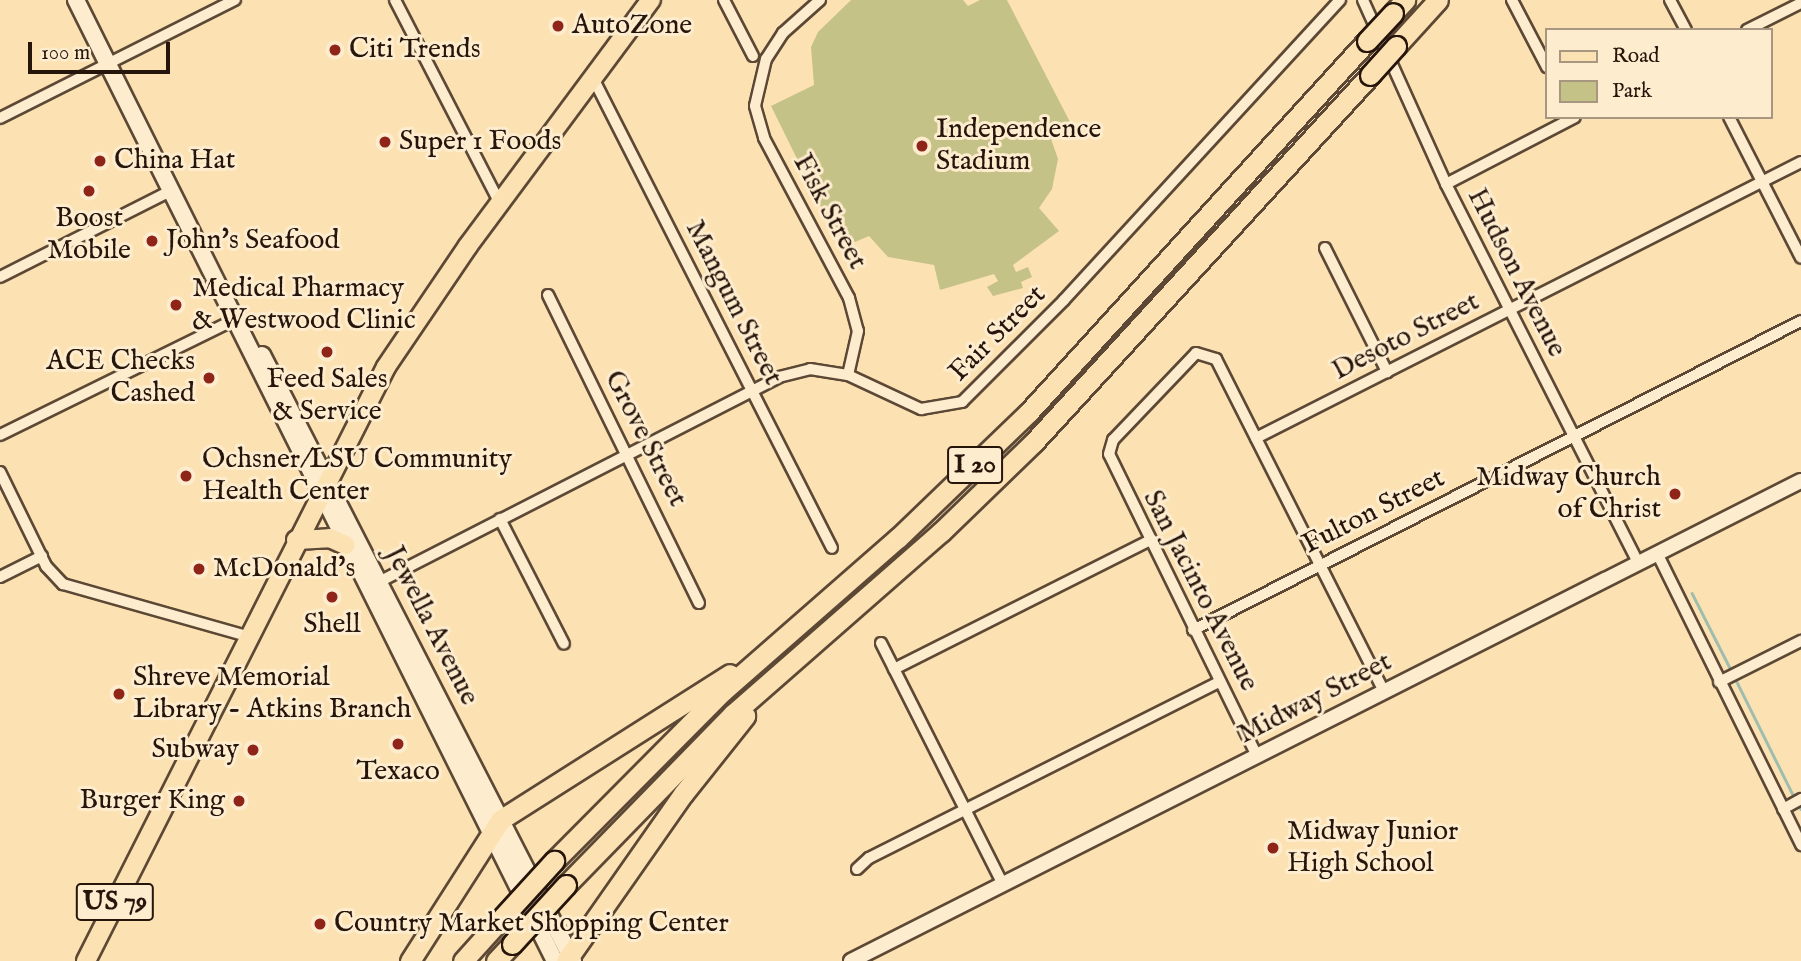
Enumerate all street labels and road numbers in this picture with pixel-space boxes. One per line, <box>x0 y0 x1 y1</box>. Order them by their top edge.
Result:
street label: Fisk Street <box>785 149 873 275</box>
street label: Hudson Avenue <box>1459 183 1573 363</box>
street label: Mangum Street <box>677 215 789 391</box>
street label: Fair Street <box>943 279 1053 389</box>
street label: Desoto Street <box>1327 286 1485 388</box>
street label: Grove Street <box>596 365 694 513</box>
road number: I 20 <box>947 442 1003 488</box>
street label: Fulton Street <box>1297 462 1451 562</box>
street label: San Jacinto Avenue <box>1135 485 1265 697</box>
street label: Jewella Avenue <box>377 541 485 711</box>
street label: Midway Street <box>1233 646 1397 752</box>
road number: US 79 <box>75 880 155 925</box>

